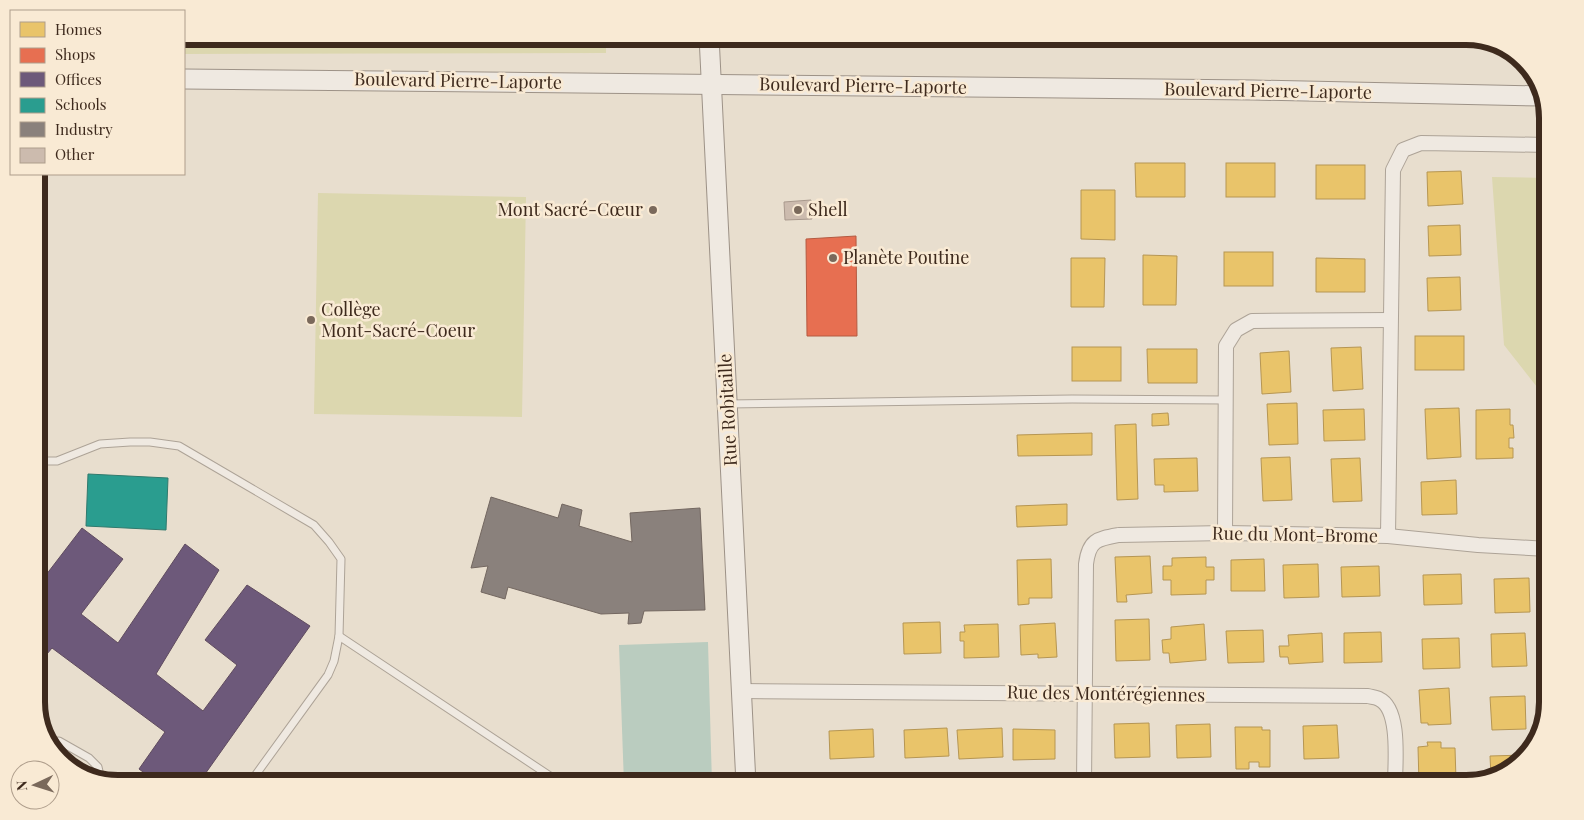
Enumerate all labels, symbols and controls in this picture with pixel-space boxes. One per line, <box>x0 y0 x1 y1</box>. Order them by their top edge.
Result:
legend <box>10 10 185 175</box>
text: Homes <box>55 19 102 39</box>
text: Shops <box>55 44 96 64</box>
street label: Boulevard Pierre-Laporte <box>354 66 562 94</box>
text: Offices <box>55 69 102 89</box>
street label: Boulevard Pierre-Laporte <box>759 71 967 99</box>
street label: Boulevard Pierre-Laporte <box>1164 76 1372 104</box>
text: Schools <box>55 94 107 114</box>
text: Industry <box>55 119 113 139</box>
text: Other <box>55 144 95 164</box>
place label: Mont Sacré-Cœur <box>497 197 643 221</box>
place label: Shell <box>808 197 848 221</box>
marker: Mont Sacré-Cœur <box>647 204 659 216</box>
marker: Shell <box>792 204 804 216</box>
place label: Planète Poutine <box>843 245 969 269</box>
marker: Planète Poutine <box>827 252 839 264</box>
place label: Collège Mont-Sacré-Coeur <box>321 297 475 342</box>
marker: Collège Mont-Sacré-Coeur <box>305 314 317 326</box>
street label: Rue Robitaille <box>712 353 742 467</box>
street label: Rue du Mont-Brome <box>1212 521 1378 547</box>
street label: Rue des Montérégiennes <box>1007 679 1205 707</box>
north arrow <box>10 760 60 810</box>
text: N <box>12 780 31 792</box>

